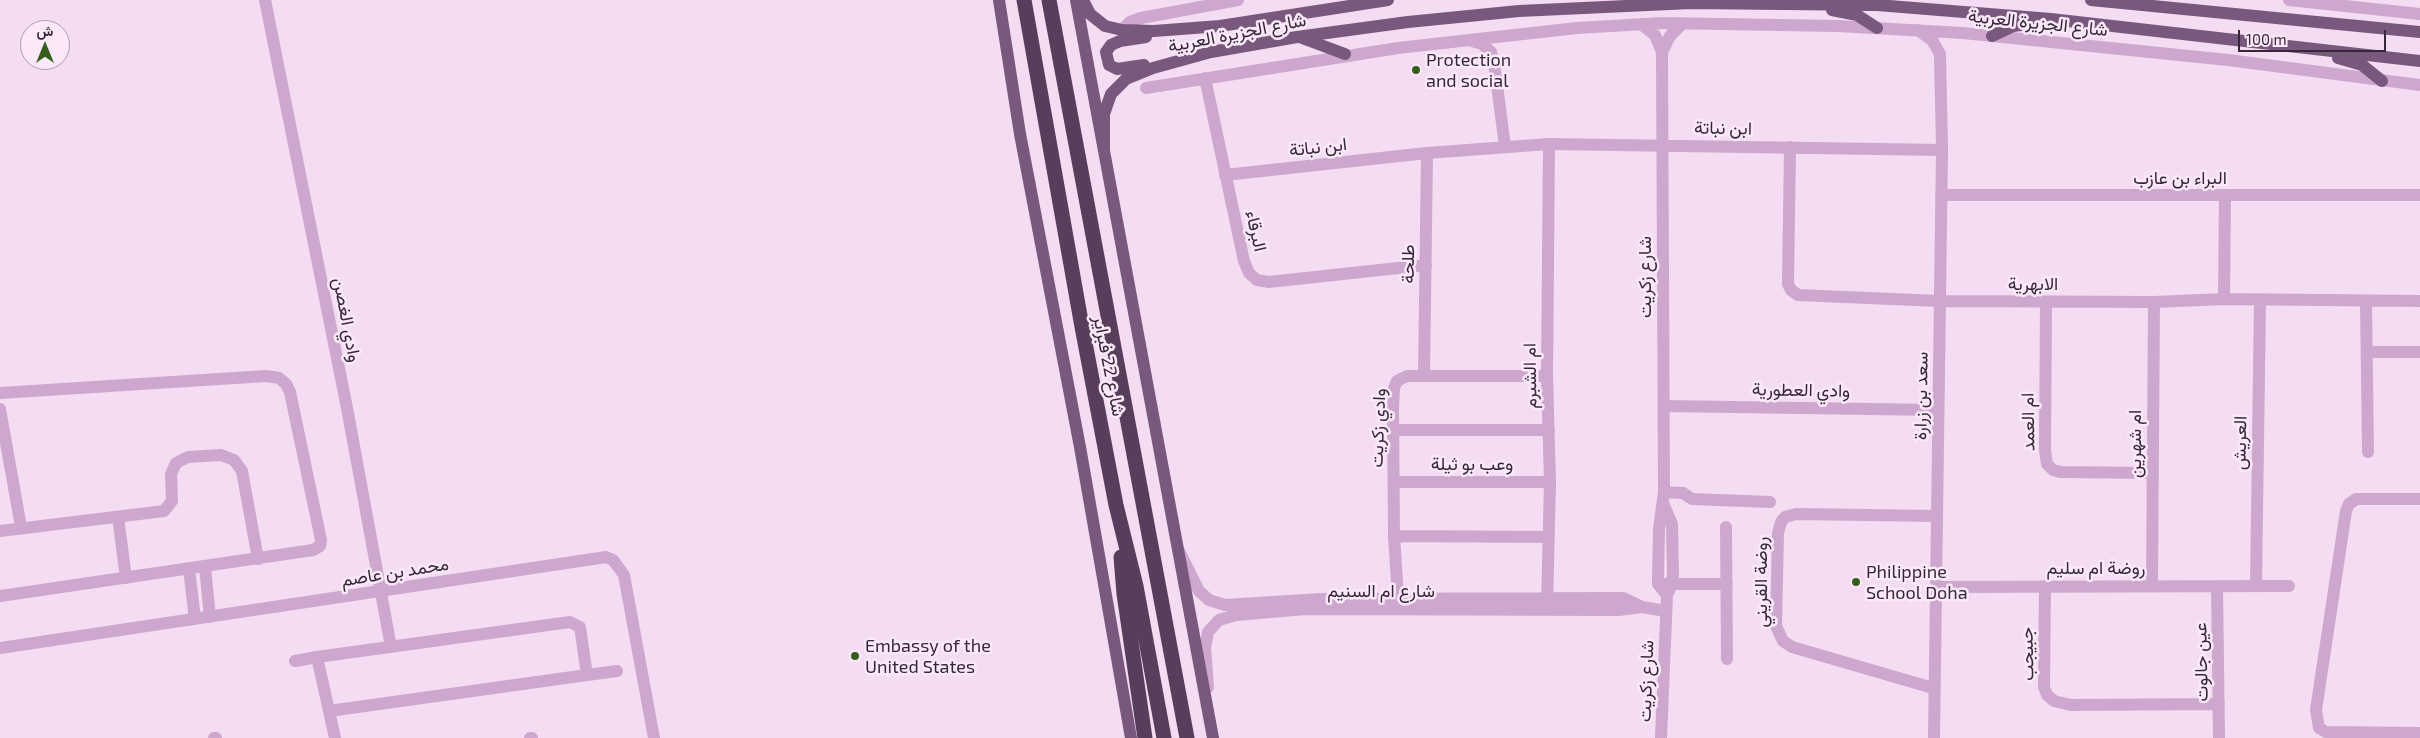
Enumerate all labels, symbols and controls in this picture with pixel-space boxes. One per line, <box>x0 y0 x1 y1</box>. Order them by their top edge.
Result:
street label: شارع الجزيرة العربية <box>1967 5 2109 41</box>
street label: شارع الجزيرة العربية <box>1166 9 1308 57</box>
north arrow <box>20 20 70 70</box>
scale bar <box>2240 20 2388 52</box>
text: ش <box>37 22 53 39</box>
text: 100 m <box>2246 30 2287 48</box>
place label: Protection and social <box>1426 49 1511 92</box>
marker: Protection and social <box>1410 64 1422 76</box>
street label: ابن نباتة <box>1694 117 1752 139</box>
street label: ابن نباتة <box>1288 133 1348 161</box>
street label: البراء بن عازب <box>2133 167 2227 189</box>
street label: البرقاء <box>1241 208 1271 254</box>
street label: شارع زكريت <box>1634 236 1656 318</box>
street label: طلحة <box>1397 244 1419 284</box>
street label: الابهرية <box>2008 273 2058 295</box>
street label: وادي الغصن <box>328 276 366 364</box>
street label: شارع 22 فبراير <box>1089 314 1129 418</box>
street label: ام الشبرم <box>1519 343 1541 409</box>
street label: سعد بن زرارة <box>1909 352 1933 440</box>
street label: وادي العطورية <box>1752 378 1850 402</box>
street label: وادي زكريت <box>1366 388 1390 468</box>
street label: ام العمد <box>2017 393 2039 451</box>
street label: ام شهرين <box>2124 410 2146 478</box>
street label: العريش <box>2229 416 2251 470</box>
street label: وعب بو ثيلة <box>1431 453 1513 475</box>
street label: روضة القريني <box>1750 537 1772 627</box>
street label: محمد بن عاصم <box>340 553 450 591</box>
street label: روضة ام سليم <box>2046 557 2146 579</box>
place label: Philippine School Doha <box>1866 561 1968 604</box>
marker: Philippine School Doha <box>1850 576 1862 588</box>
street label: شارع ام السنيم <box>1327 580 1435 602</box>
street label: عين جالوت <box>2190 622 2212 702</box>
street label: جبيجب <box>2016 627 2038 681</box>
place label: Embassy of the United States <box>865 635 991 678</box>
street label: شارع زكريت <box>1634 640 1658 722</box>
marker: Embassy of the United States <box>849 650 861 662</box>

